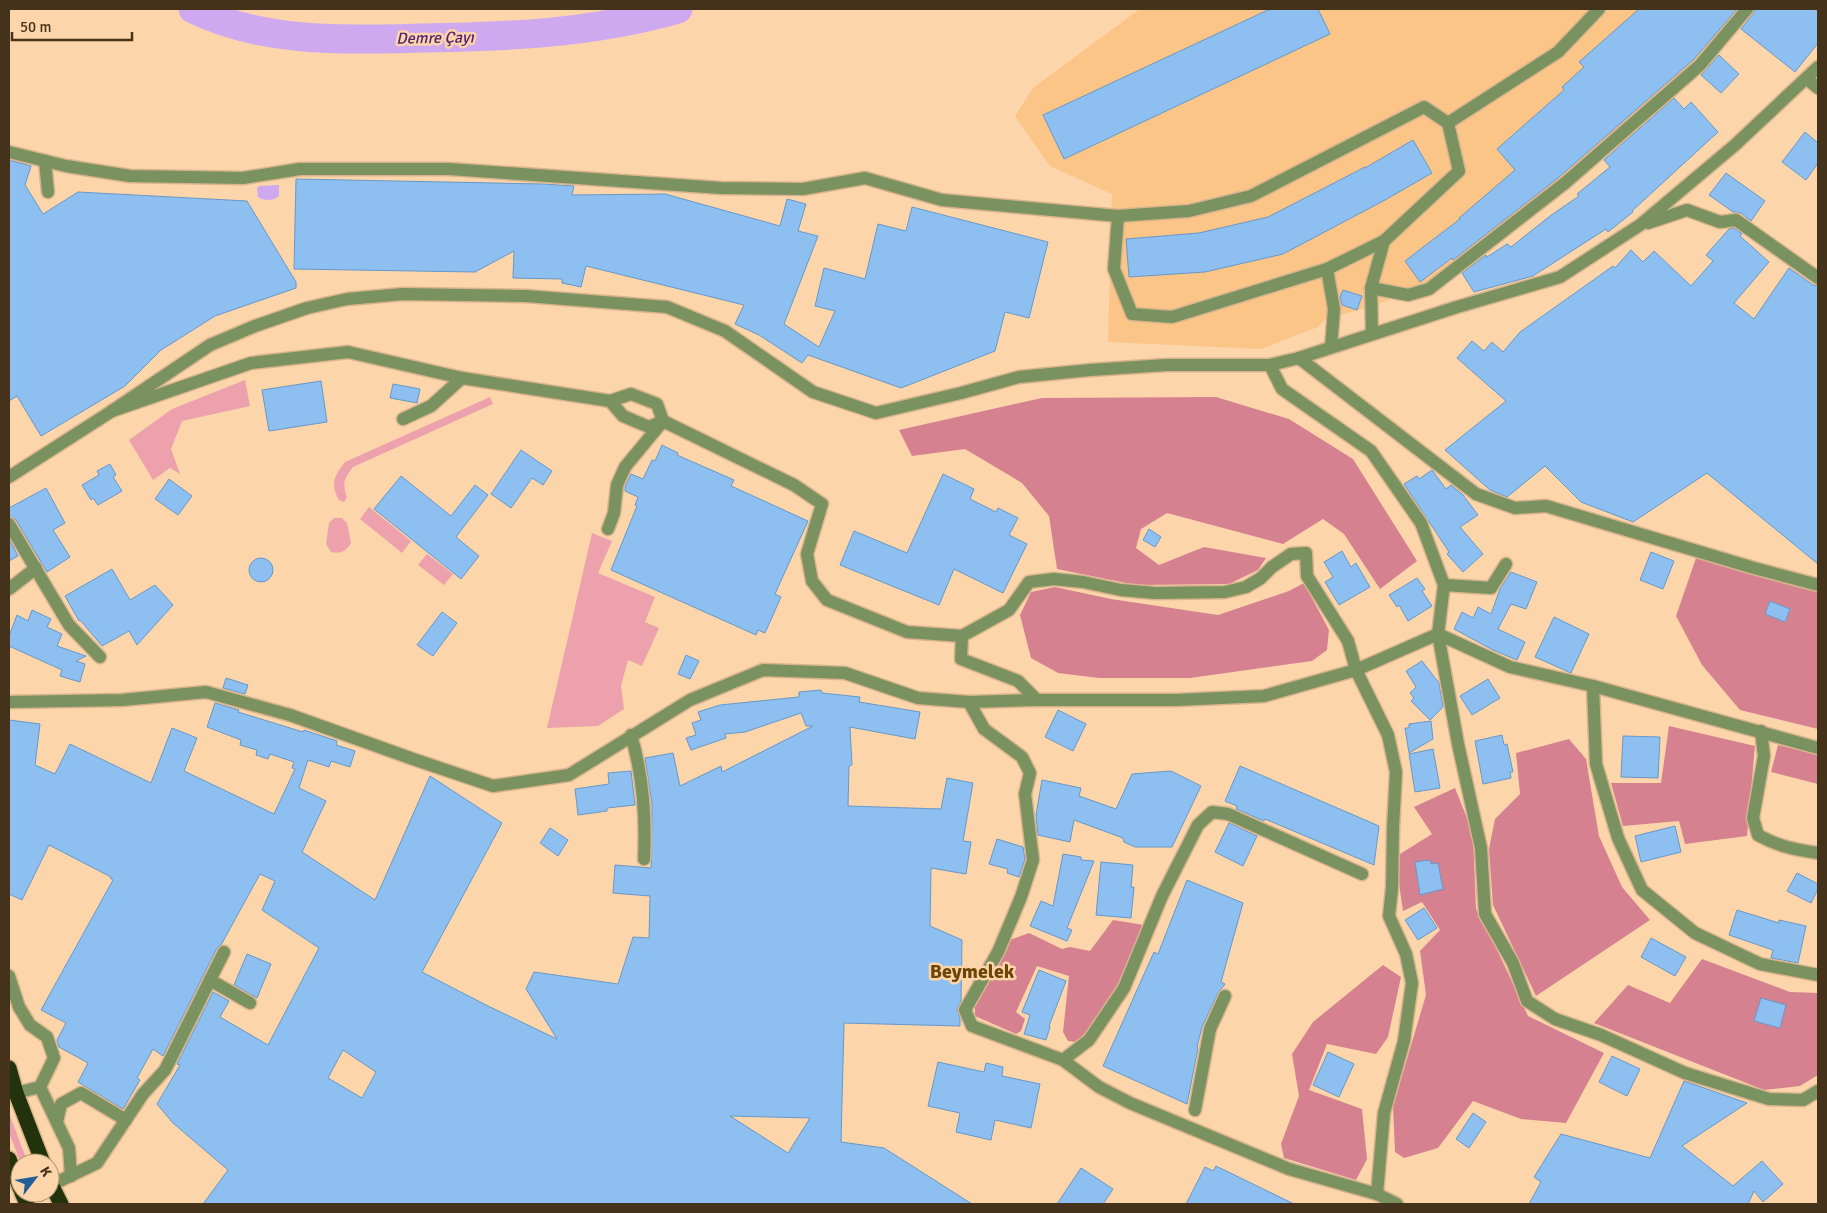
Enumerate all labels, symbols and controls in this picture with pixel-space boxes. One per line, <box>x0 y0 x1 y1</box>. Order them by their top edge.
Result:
scale bar <box>12 10 132 42</box>
text: 50 m <box>20 18 51 36</box>
water label: Demre Çayı <box>396 27 475 49</box>
district label: Beymelek <box>930 959 1015 984</box>
north arrow <box>10 1153 60 1203</box>
text: K <box>36 1163 55 1180</box>

